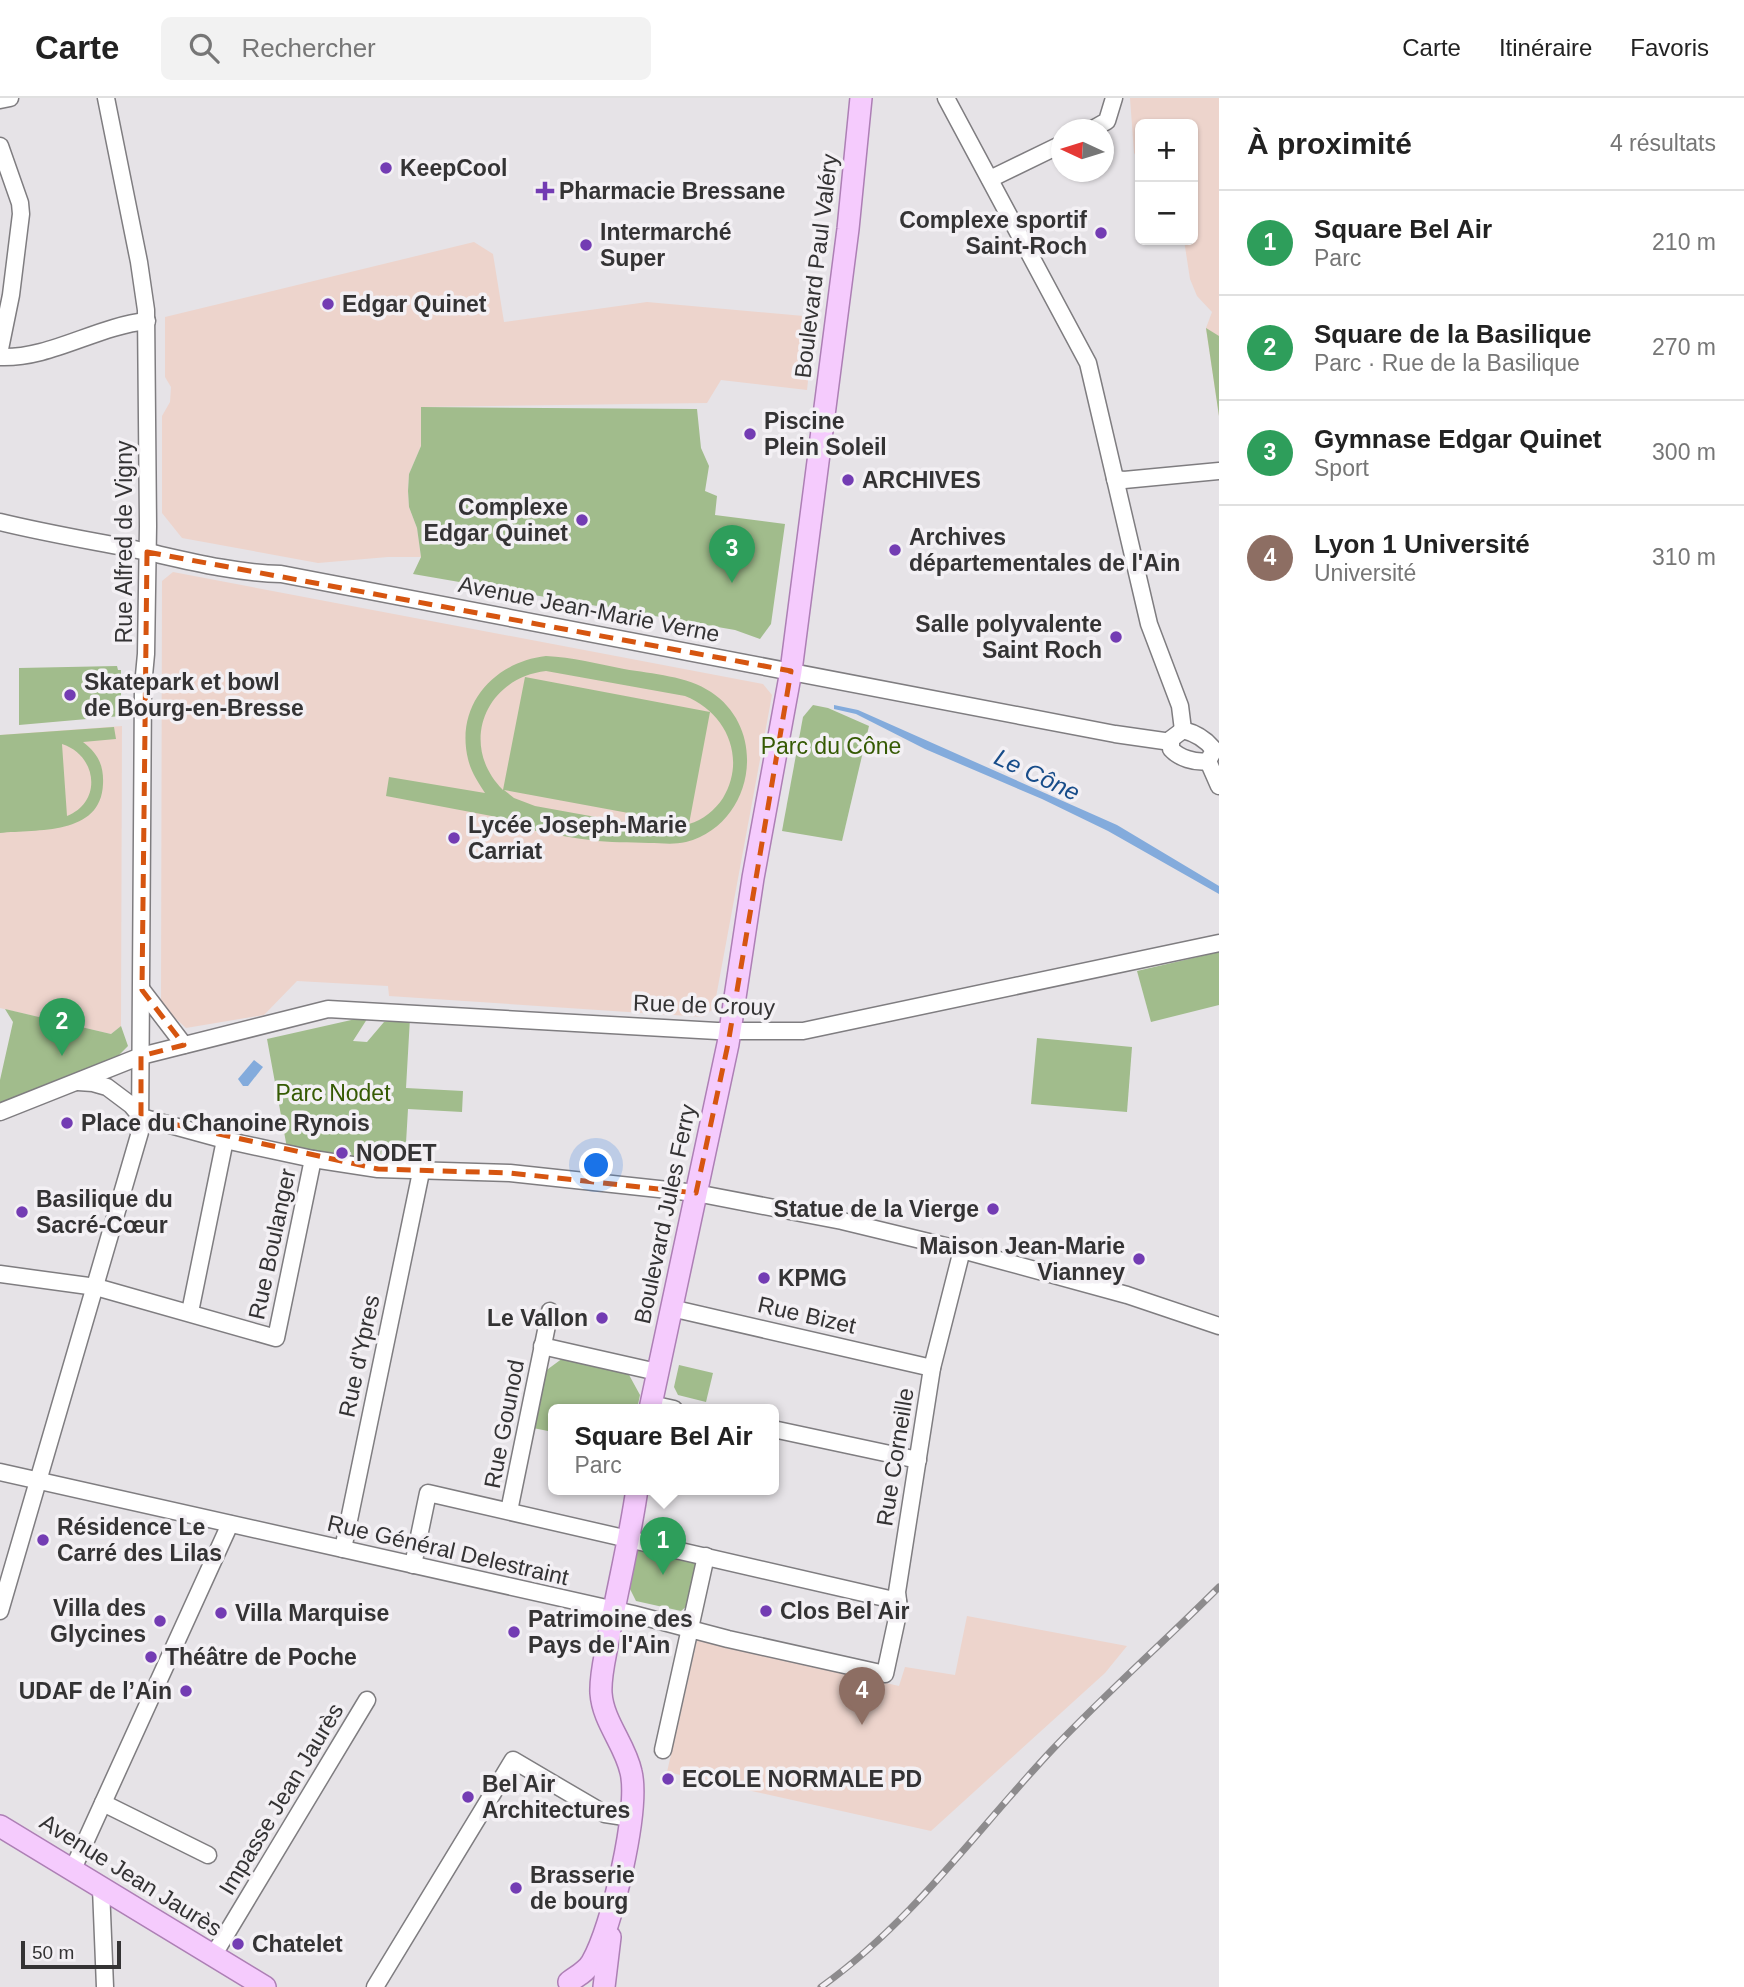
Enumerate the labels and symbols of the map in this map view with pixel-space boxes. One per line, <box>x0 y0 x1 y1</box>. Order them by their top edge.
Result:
north arrow <box>1051 119 1114 182</box>
street label: Boulevard Paul Valéry <box>789 152 843 380</box>
place label: KeepCool <box>400 155 507 181</box>
marker: KeepCool <box>378 160 394 176</box>
place label: Pharmacie Bressane <box>559 178 785 204</box>
marker: Pharmacie Bressane <box>537 183 553 199</box>
place label: Complexe sportif Saint-Roch <box>899 207 1087 259</box>
place label: Intermarché Super <box>600 219 732 271</box>
marker: Complexe sportif Saint-Roch <box>1093 225 1109 241</box>
marker: Intermarché Super <box>578 237 594 253</box>
place label: Edgar Quinet <box>342 291 487 317</box>
marker: Edgar Quinet <box>320 296 336 312</box>
place label: Piscine Plein Soleil <box>764 408 887 460</box>
marker: Piscine Plein Soleil <box>742 426 758 442</box>
street label: Rue Alfred de Vigny <box>111 440 137 643</box>
place label: ARCHIVES <box>862 467 981 493</box>
marker: ARCHIVES <box>840 472 856 488</box>
place label: Complexe Edgar Quinet <box>424 494 568 546</box>
marker: Complexe Edgar Quinet <box>574 512 590 528</box>
place label: Archives départementales de l'Ain <box>909 524 1180 576</box>
pin: 3 <box>709 525 755 583</box>
marker: Archives départementales de l'Ain <box>887 542 903 558</box>
street label: Avenue Jean-Marie Verne <box>456 571 722 647</box>
place label: Salle polyvalente Saint Roch <box>915 611 1102 663</box>
marker: Salle polyvalente Saint Roch <box>1108 629 1124 645</box>
place label: Skatepark et bowl de Bourg-en-Bresse <box>84 669 304 721</box>
marker: Skatepark et bowl de Bourg-en-Bresse <box>62 687 78 703</box>
park label: Parc du Cône <box>761 733 901 759</box>
water label: Le Cône <box>990 743 1084 806</box>
place label: Lycée Joseph-Marie Carriat <box>468 812 687 864</box>
marker: Lycée Joseph-Marie Carriat <box>446 830 462 846</box>
street label: Rue de Crouy <box>633 990 776 1020</box>
pin: 2 <box>39 998 85 1056</box>
park label: Parc Nodet <box>275 1080 391 1106</box>
street label: Boulevard Jules Ferry <box>629 1101 701 1326</box>
place label: Place du Chanoine Rynois <box>81 1110 370 1136</box>
marker: Place du Chanoine Rynois <box>59 1115 75 1131</box>
place label: NODET <box>356 1140 437 1166</box>
marker: NODET <box>334 1145 350 1161</box>
your location <box>579 1148 613 1182</box>
street label: Rue Boulanger <box>243 1166 301 1322</box>
place label: Basilique du Sacré-Cœur <box>36 1186 173 1238</box>
place label: Statue de la Vierge <box>774 1196 979 1222</box>
marker: Statue de la Vierge <box>985 1201 1001 1217</box>
marker: Basilique du Sacré-Cœur <box>14 1204 30 1220</box>
place label: Maison Jean-Marie Vianney <box>919 1233 1125 1285</box>
marker: Maison Jean-Marie Vianney <box>1131 1251 1147 1267</box>
place label: KPMG <box>778 1265 847 1291</box>
marker: KPMG <box>756 1270 772 1286</box>
street label: Rue Bizet <box>755 1291 859 1339</box>
street label: Rue d'Ypres <box>333 1293 385 1419</box>
place label: Le Vallon <box>487 1305 588 1331</box>
marker: Le Vallon <box>594 1310 610 1326</box>
street label: Rue Gounod <box>479 1357 529 1491</box>
street label: Rue Corneille <box>871 1386 919 1528</box>
street label: Rue Général Delestraint <box>325 1510 572 1591</box>
place label: Résidence Le Carré des Lilas <box>57 1514 222 1566</box>
pin: 1 <box>640 1517 686 1575</box>
marker: Résidence Le Carré des Lilas <box>35 1532 51 1548</box>
place label: Villa des Glycines <box>50 1595 146 1647</box>
place label: Clos Bel Air <box>780 1598 910 1624</box>
place label: Villa Marquise <box>235 1600 389 1626</box>
marker: Clos Bel Air <box>758 1603 774 1619</box>
marker: Villa Marquise <box>213 1605 229 1621</box>
place label: Patrimoine des Pays de l'Ain <box>528 1606 693 1658</box>
marker: Villa des Glycines <box>152 1613 168 1629</box>
marker: Patrimoine des Pays de l'Ain <box>506 1624 522 1640</box>
place label: Théâtre de Poche <box>165 1644 357 1670</box>
marker: Théâtre de Poche <box>143 1649 159 1665</box>
pin: 4 <box>839 1667 885 1725</box>
place label: UDAF de l’Ain <box>19 1678 172 1704</box>
marker: UDAF de l’Ain <box>178 1683 194 1699</box>
street label: Impasse Jean Jaurès <box>214 1699 348 1899</box>
place label: ECOLE NORMALE PD <box>682 1766 922 1792</box>
place label: Bel Air Architectures <box>482 1771 630 1823</box>
marker: ECOLE NORMALE PD <box>660 1771 676 1787</box>
marker: Bel Air Architectures <box>460 1789 476 1805</box>
street label: Avenue Jean Jaurès <box>35 1809 227 1941</box>
place label: Brasserie de bourg <box>530 1862 635 1914</box>
marker: Brasserie de bourg <box>508 1880 524 1896</box>
place label: Chatelet <box>252 1931 343 1957</box>
marker: Chatelet <box>230 1936 246 1952</box>
scale bar <box>21 1938 121 1970</box>

